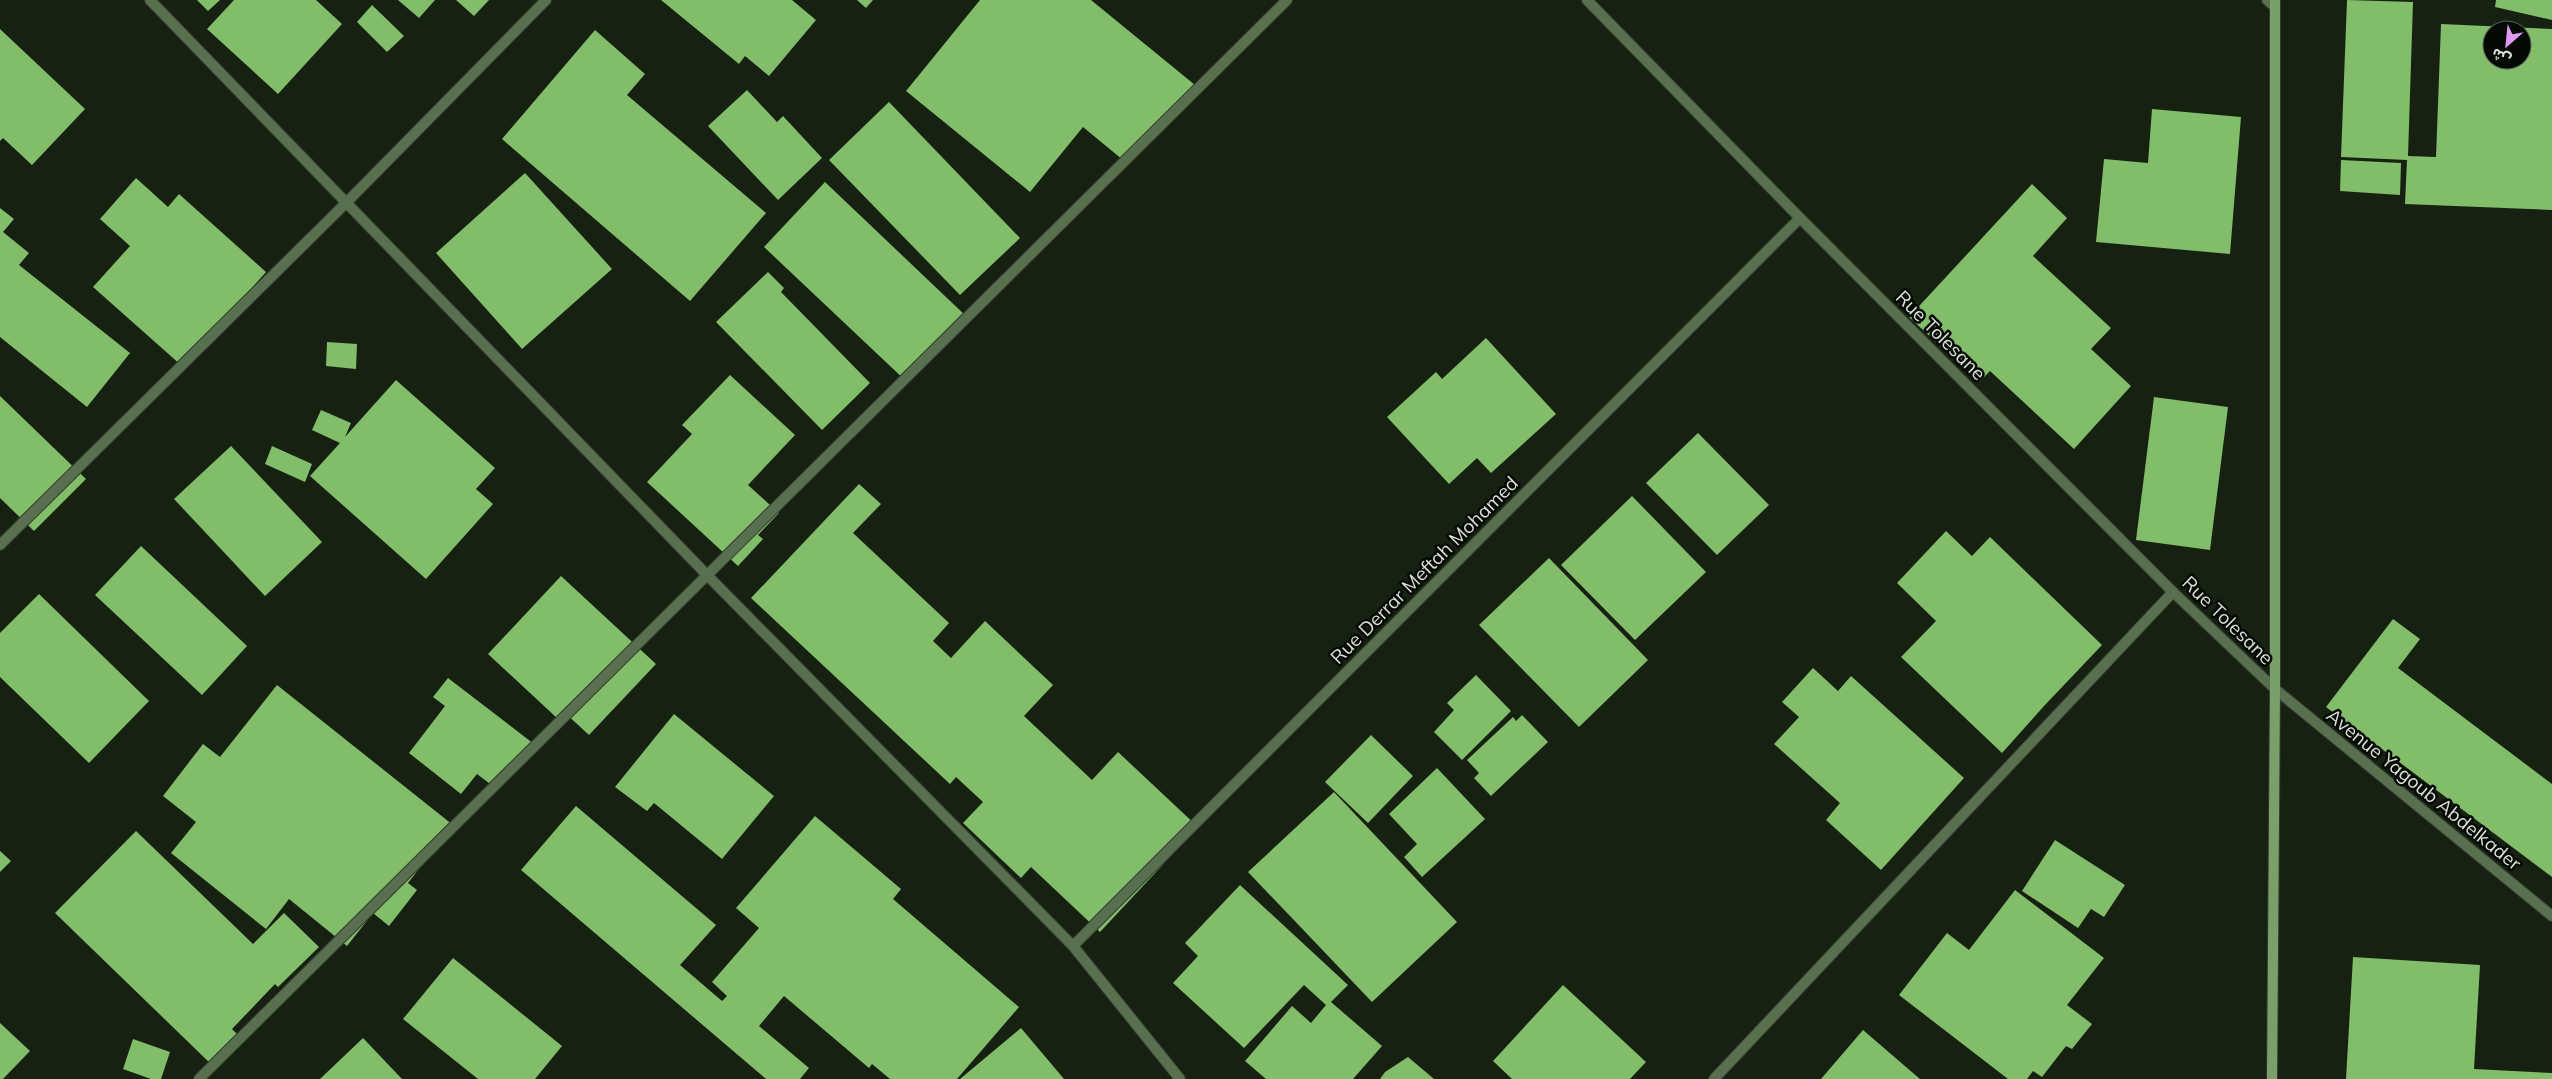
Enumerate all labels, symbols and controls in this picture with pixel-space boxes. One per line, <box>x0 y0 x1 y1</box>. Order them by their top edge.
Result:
north arrow <box>2482 20 2532 70</box>
text: ش <box>2488 44 2514 69</box>
street label: Rue Tolesane <box>1891 285 1991 385</box>
street label: Rue Derrar Meftah Mohamed <box>1325 471 1523 669</box>
street label: Rue Tolesane <box>2177 571 2279 669</box>
street label: Avenue Yagoub Abdelkader <box>2322 703 2526 875</box>

